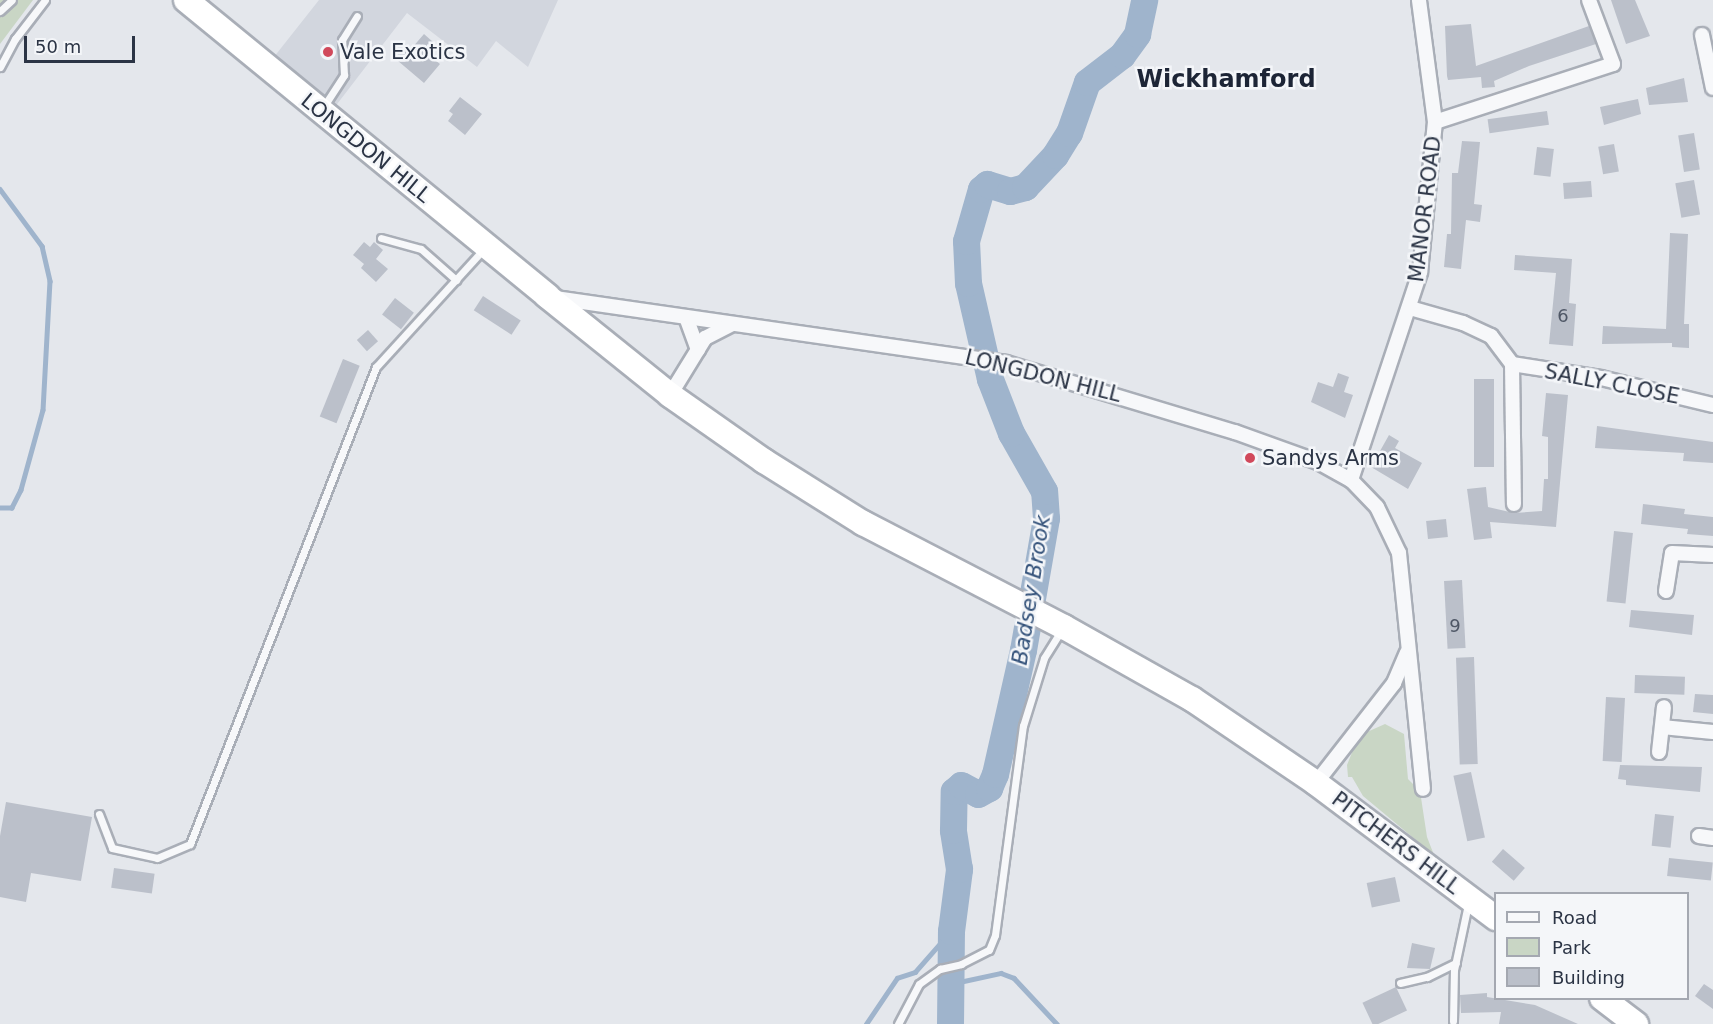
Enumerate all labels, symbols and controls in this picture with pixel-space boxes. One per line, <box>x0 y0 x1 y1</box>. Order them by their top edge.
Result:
scale bar <box>27 24 138 62</box>
text: 50 m <box>35 36 81 57</box>
place label: Vale Exotics <box>340 39 465 65</box>
marker: Vale Exotics <box>321 45 335 59</box>
district label: Wickhamford <box>1136 66 1316 94</box>
street label: LONGDON HILL <box>296 88 436 208</box>
street label: MANOR ROAD <box>1404 134 1446 284</box>
house number: 6 <box>1557 305 1569 327</box>
street label: LONGDON HILL <box>962 344 1124 408</box>
street label: SALLY CLOSE <box>1542 359 1682 409</box>
place label: Sandys Arms <box>1262 445 1399 471</box>
marker: Sandys Arms <box>1243 451 1257 465</box>
water label: Badsey Brook <box>1006 513 1056 667</box>
house number: 9 <box>1449 615 1461 637</box>
street label: PITCHERS HILL <box>1327 787 1465 899</box>
legend <box>1494 892 1689 1000</box>
text: Road <box>1552 907 1597 928</box>
text: Park <box>1552 937 1591 958</box>
text: Building <box>1552 967 1625 988</box>

